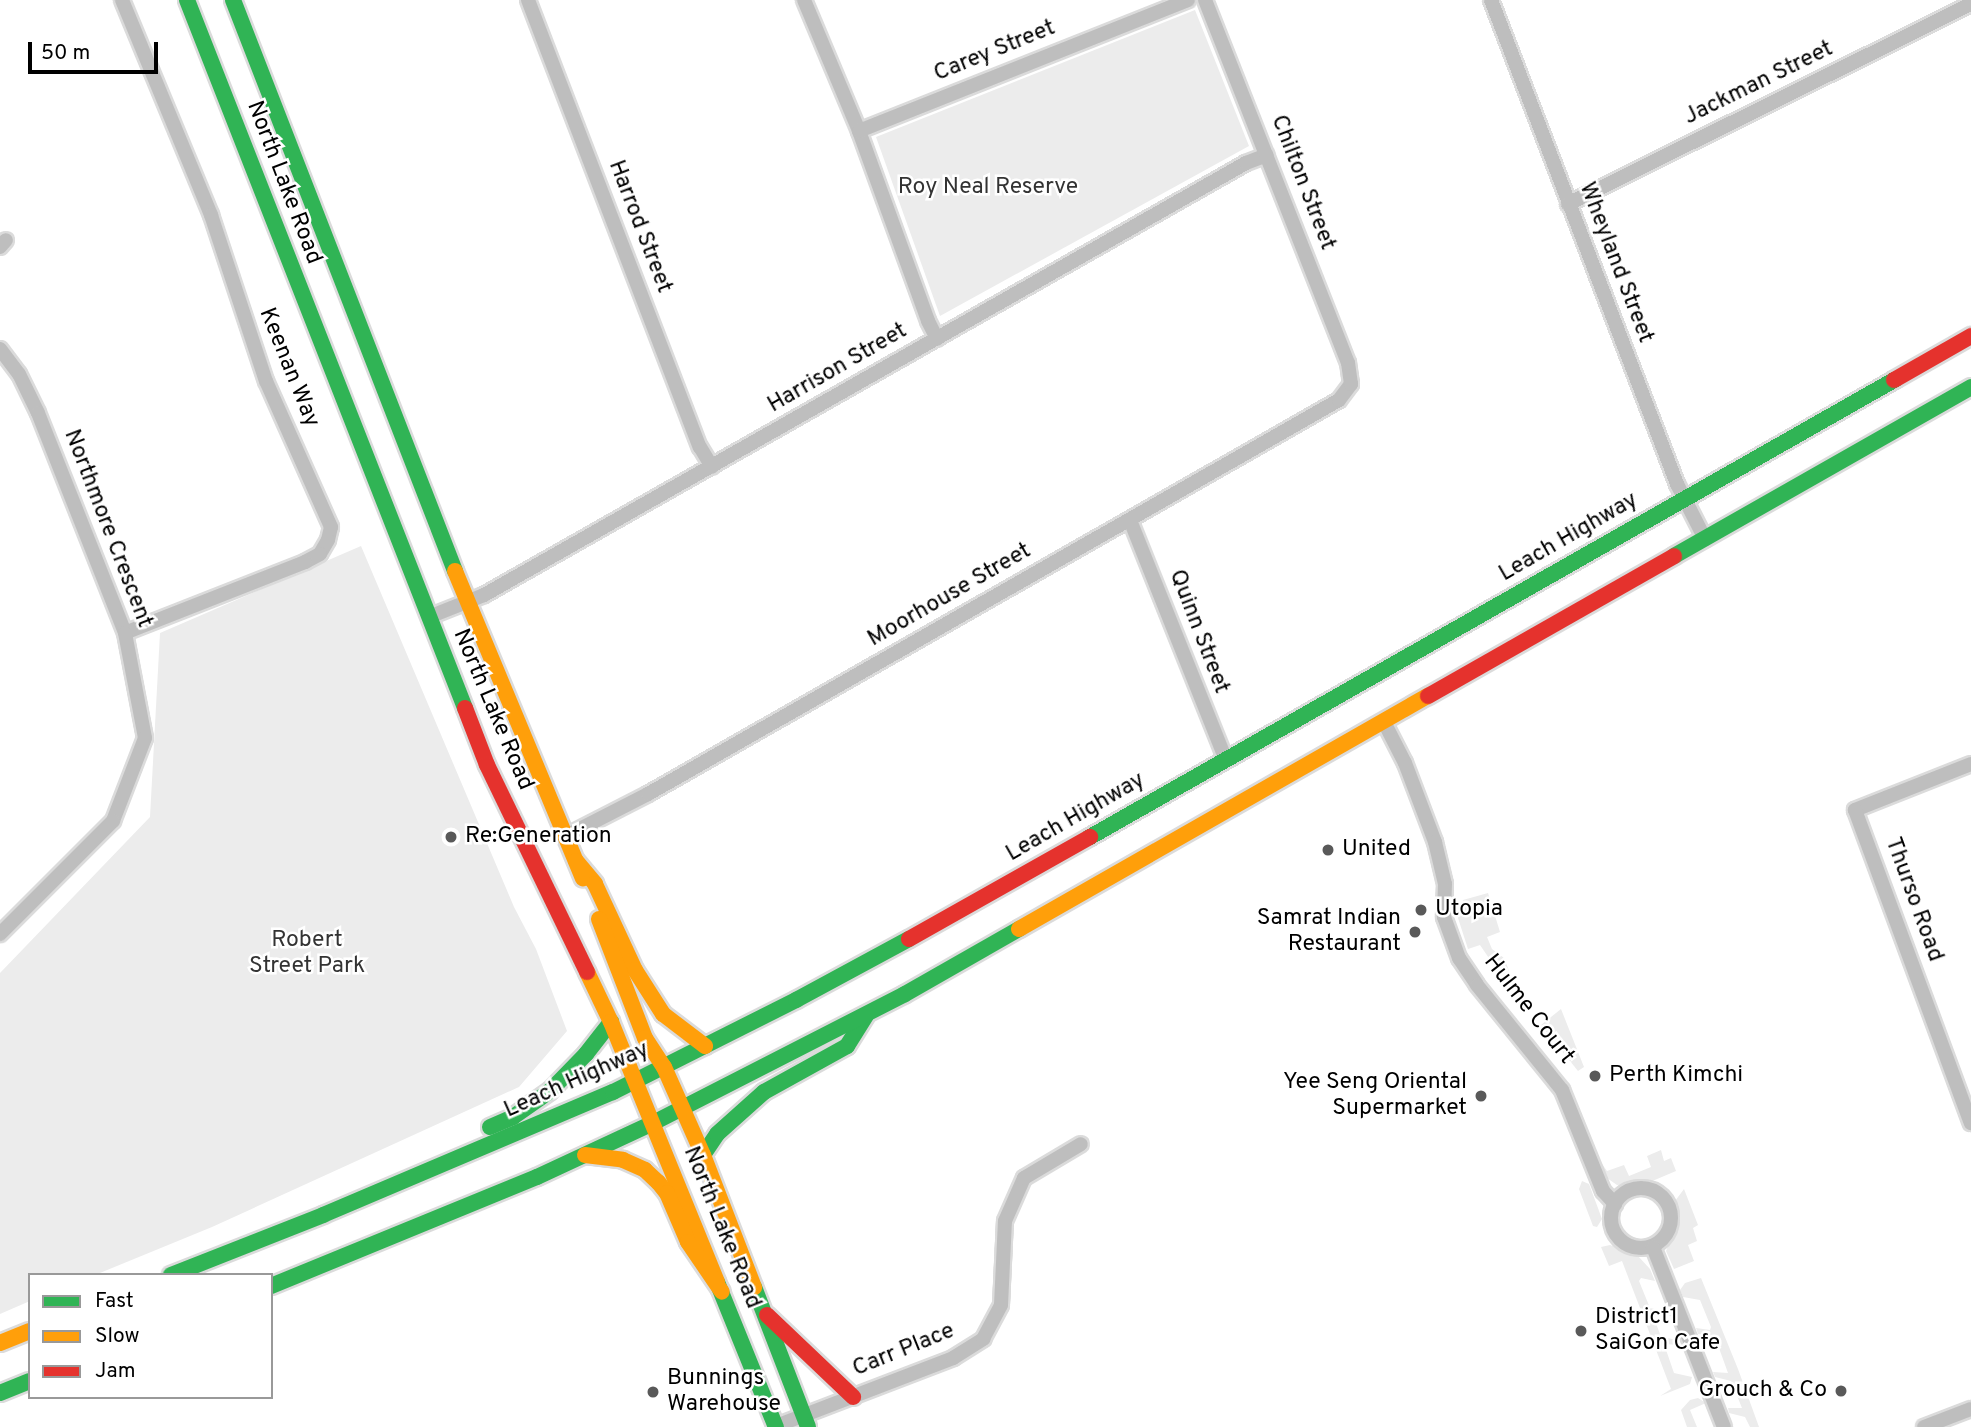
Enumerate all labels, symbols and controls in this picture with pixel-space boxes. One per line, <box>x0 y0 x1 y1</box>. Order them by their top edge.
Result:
street label: Carey Street <box>930 15 1060 89</box>
scale bar <box>32 28 161 72</box>
street label: Jackman Street <box>1680 36 1838 132</box>
text: 50 m <box>41 40 90 67</box>
street label: North Lake Road <box>239 98 327 268</box>
street label: Chilton Street <box>1264 112 1340 254</box>
street label: Harrod Street <box>601 157 677 297</box>
park label: Roy Neal Reserve <box>898 174 1078 202</box>
street label: Wheyland Street <box>1572 179 1658 347</box>
street label: Keenan Way <box>251 304 325 432</box>
street label: Harrison Street <box>763 318 913 420</box>
street label: Northmore Crescent <box>56 426 158 632</box>
street label: Leach Highway <box>1495 487 1643 589</box>
street label: Moorhouse Street <box>863 538 1037 654</box>
street label: Quinn Street <box>1162 566 1234 698</box>
street label: North Lake Road <box>446 625 538 795</box>
street label: Leach Highway <box>1002 767 1150 869</box>
place label: Re:Generation <box>465 823 612 851</box>
marker: Re:Generation <box>443 829 459 845</box>
street label: Thurso Road <box>1878 834 1948 966</box>
place label: United <box>1342 836 1411 864</box>
marker: United <box>1320 842 1336 858</box>
place label: Utopia <box>1435 896 1503 924</box>
marker: Utopia <box>1413 902 1429 918</box>
place label: Samrat Indian Restaurant <box>1257 905 1401 959</box>
marker: Samrat Indian Restaurant <box>1407 924 1423 940</box>
park label: Robert Street Park <box>249 927 365 981</box>
street label: Hulme Court <box>1477 950 1579 1070</box>
street label: Leach Highway <box>500 1037 654 1125</box>
place label: Perth Kimchi <box>1609 1062 1743 1090</box>
marker: Perth Kimchi <box>1587 1068 1603 1084</box>
place label: Yee Seng Oriental Supermarket <box>1283 1069 1467 1123</box>
marker: Yee Seng Oriental Supermarket <box>1473 1088 1489 1104</box>
street label: North Lake Road <box>676 1143 766 1313</box>
legend <box>28 1273 273 1399</box>
text: Fast <box>95 1288 134 1315</box>
place label: District1 SaiGon Cafe <box>1595 1304 1720 1358</box>
street label: Carr Place <box>849 1318 959 1384</box>
text: Slow <box>95 1323 140 1350</box>
marker: District1 SaiGon Cafe <box>1573 1323 1589 1339</box>
text: Jam <box>95 1358 136 1385</box>
place label: Bunnings Warehouse <box>667 1365 781 1419</box>
place label: Grouch & Co <box>1698 1377 1827 1405</box>
marker: Grouch & Co <box>1833 1383 1849 1399</box>
marker: Bunnings Warehouse <box>645 1384 661 1400</box>

